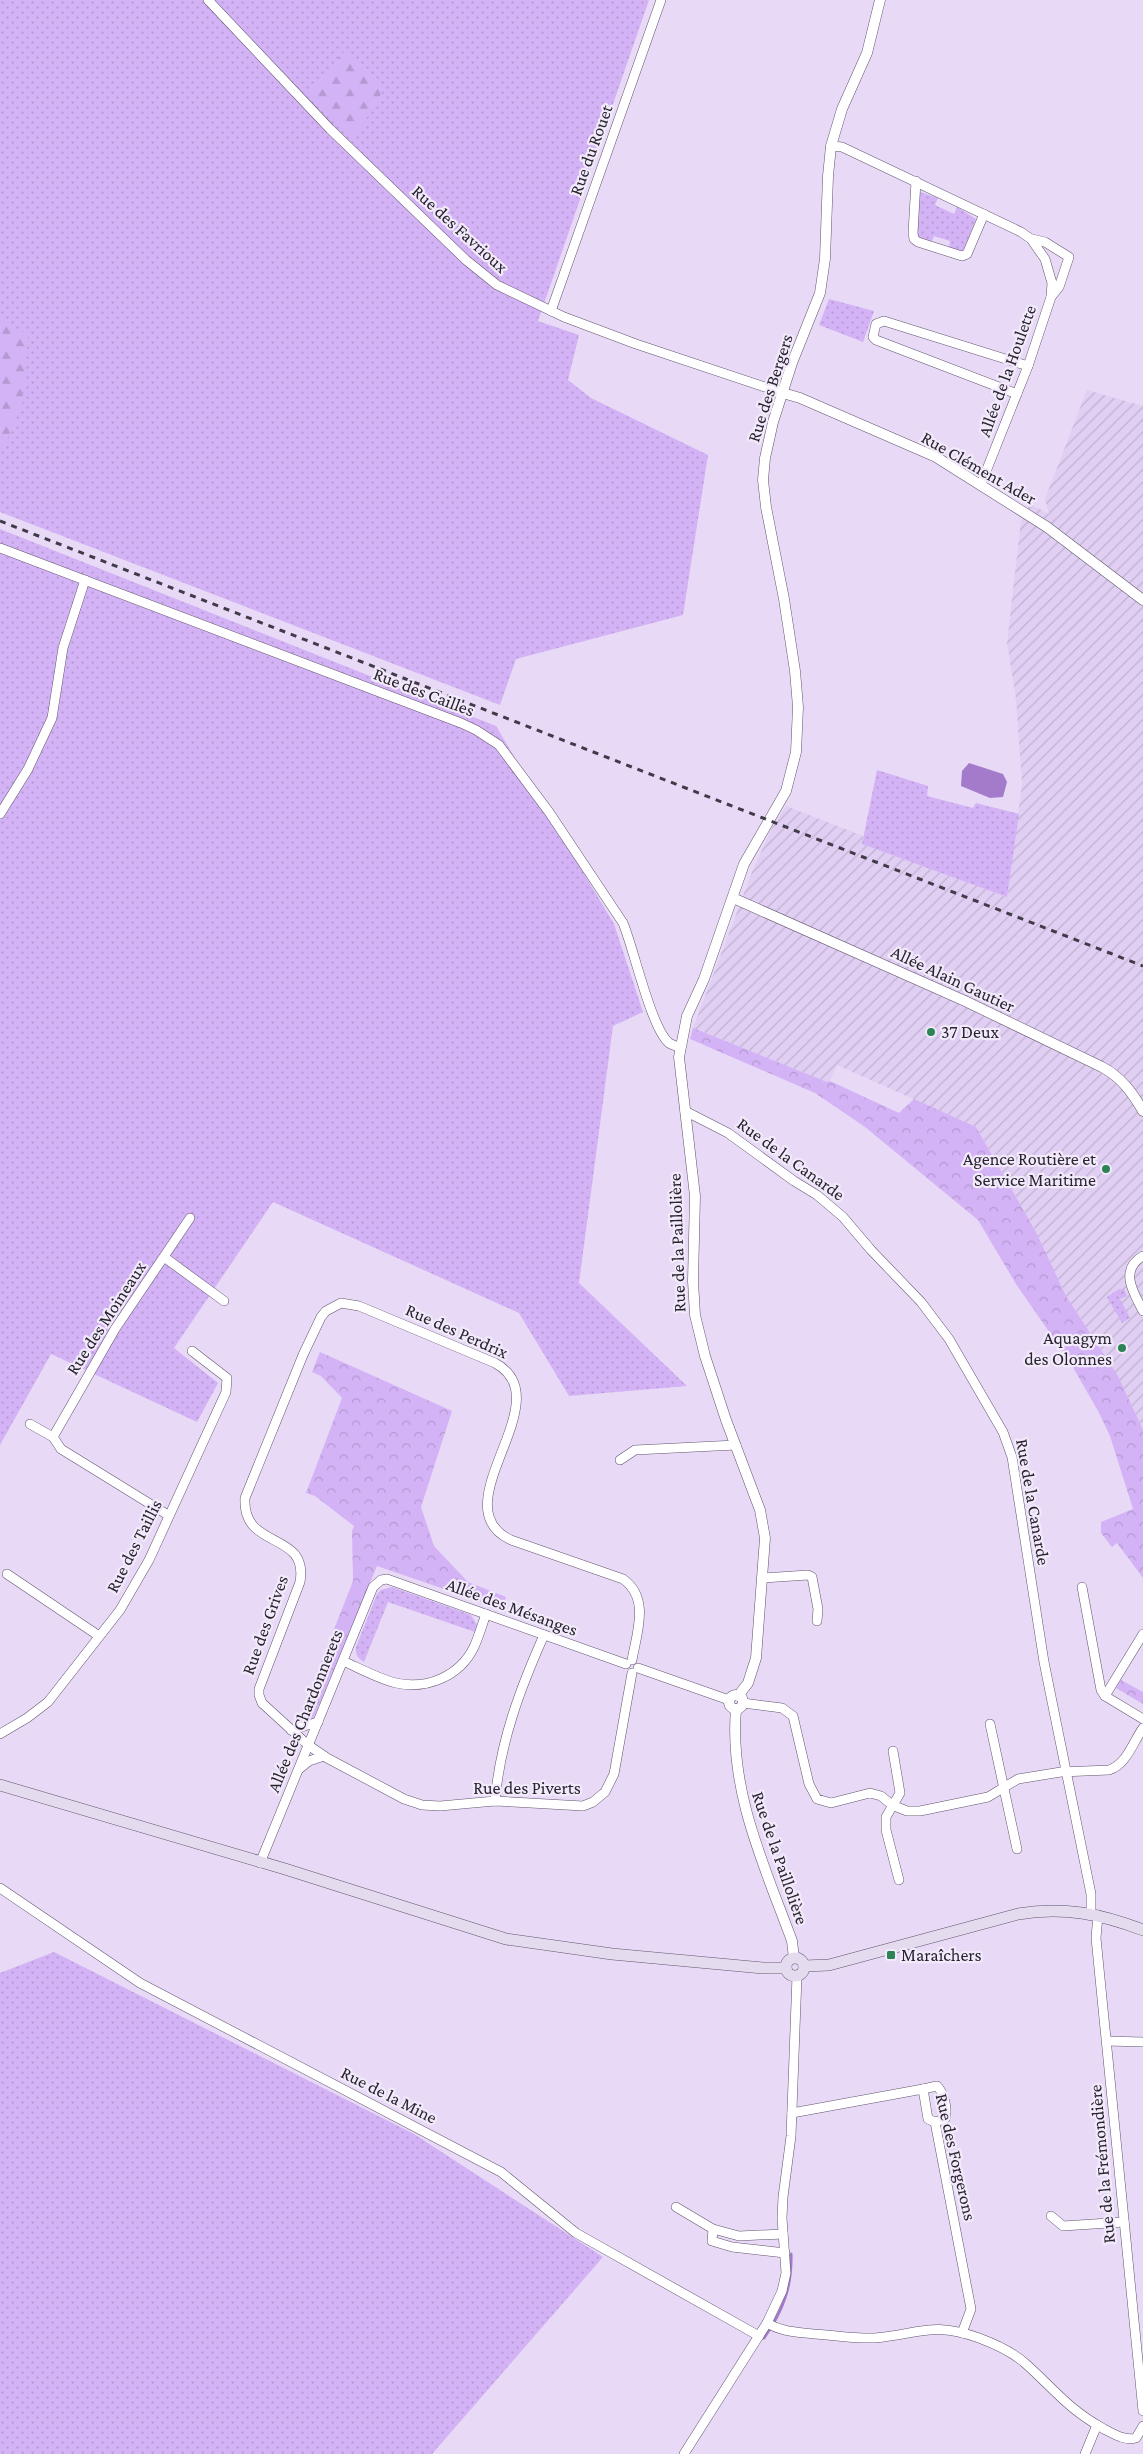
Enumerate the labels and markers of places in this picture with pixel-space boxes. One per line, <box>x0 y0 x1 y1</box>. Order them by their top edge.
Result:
place label: 37 Deux <box>941 1022 999 1042</box>
marker: 37 Deux <box>925 1026 937 1038</box>
place label: Agence Routière et Service Maritime <box>963 1149 1097 1190</box>
marker: Agence Routière et Service Maritime <box>1100 1163 1112 1175</box>
place label: Aquagym des Olonnes <box>1024 1328 1113 1369</box>
marker: Aquagym des Olonnes <box>1116 1342 1128 1354</box>
place label: Maraîchers <box>901 1945 982 1965</box>
marker: Maraîchers <box>885 1949 897 1961</box>

